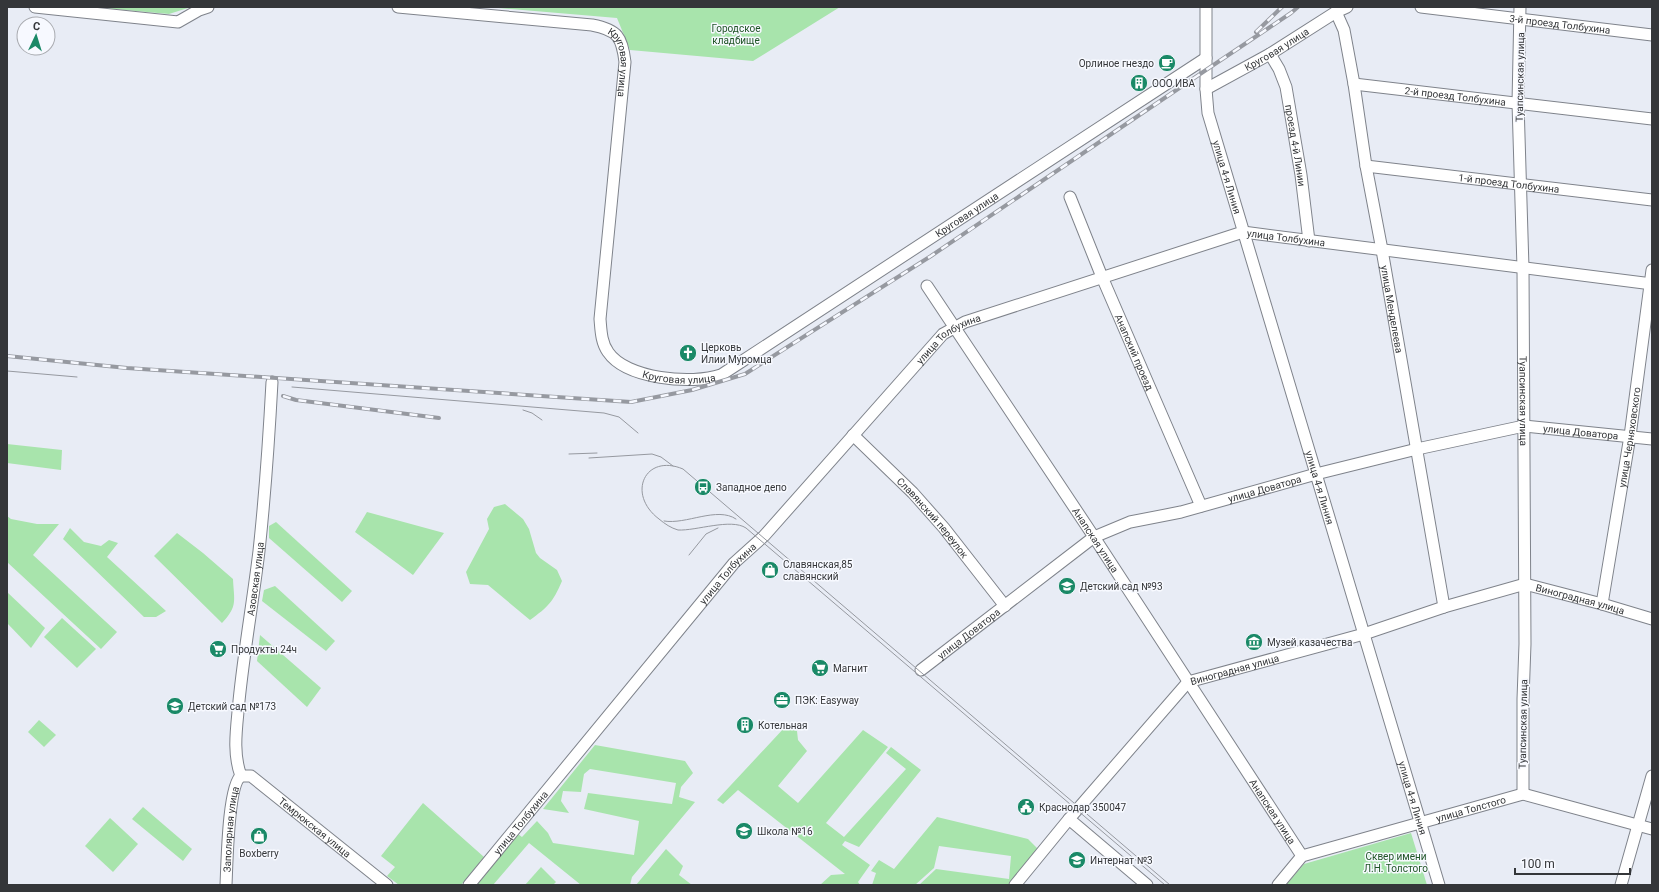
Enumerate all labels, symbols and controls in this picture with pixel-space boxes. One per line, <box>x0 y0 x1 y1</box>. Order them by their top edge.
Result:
street label: 3-й проезд Толбухина <box>1509 12 1611 35</box>
north arrow <box>16 16 56 56</box>
text: С <box>33 20 41 33</box>
park label: Городское кладбище <box>712 23 760 46</box>
street label: Круговая улица <box>606 25 630 98</box>
street label: Круговая улица <box>1242 25 1311 72</box>
street label: Туапсинская улица <box>1514 32 1526 122</box>
cafe icon: Орлиное гнездо <box>1157 53 1177 73</box>
place label: Орлиное гнездо <box>1079 58 1154 69</box>
building icon: ООО ИВА <box>1129 73 1149 93</box>
place label: ООО ИВА <box>1152 78 1195 89</box>
street label: 2-й проезд Толбухина <box>1404 85 1506 107</box>
street label: проезд 4-й Линии <box>1284 104 1308 187</box>
street label: улица 4-я Линия <box>1211 139 1243 215</box>
street label: 1-й проезд Толбухина <box>1458 172 1560 194</box>
street label: Круговая улица <box>933 190 1000 239</box>
street label: улица Толбухина <box>1246 227 1326 248</box>
street label: улица Менделеева <box>1379 264 1405 354</box>
street label: улица Толбухина <box>914 312 982 366</box>
street label: Анапский проезд <box>1113 312 1156 392</box>
place label: Церковь Илии Муромца <box>701 342 772 365</box>
church icon: Церковь Илии Муромца <box>678 343 698 363</box>
street label: Туапсинская улица <box>1518 356 1529 446</box>
street label: Круговая улица <box>641 368 716 385</box>
street label: улица Черняховского <box>1616 386 1642 488</box>
street label: улица Доватора <box>1543 422 1619 441</box>
street label: улица 4-я Линия <box>1304 449 1336 526</box>
street label: улица Доватора <box>1227 473 1302 504</box>
street label: Славянский переулок <box>895 475 971 560</box>
bus stop icon: Западное депо <box>693 477 713 497</box>
place label: Западное депо <box>716 482 787 493</box>
street label: Анапская улица <box>1071 506 1121 574</box>
street label: Азовская улица <box>245 541 265 617</box>
street label: улица Толбухина <box>697 541 758 606</box>
place label: Славянская,85 славянский <box>783 559 853 582</box>
shop icon: Славянская,85 славянский <box>760 560 780 580</box>
school or university icon: Детский сад №93 <box>1057 576 1077 596</box>
place label: Детский сад №93 <box>1080 581 1163 592</box>
street label: Виноградная улица <box>1535 582 1626 616</box>
street label: улица Доватора <box>935 606 1002 661</box>
museum icon: Музей казачества <box>1244 632 1264 652</box>
place label: Музей казачества <box>1267 637 1352 648</box>
supermarket icon: Продукты 24ч <box>208 639 228 659</box>
place label: Продукты 24ч <box>231 644 297 655</box>
street label: Виноградная улица <box>1189 652 1280 687</box>
supermarket icon: Магнит <box>810 658 830 678</box>
place label: Магнит <box>833 663 868 674</box>
street label: Туапсинская улица <box>1517 679 1529 769</box>
office icon: ПЭК: Easyway <box>772 690 792 710</box>
place label: ПЭК: Easyway <box>795 695 859 706</box>
school or university icon: Детский cад №173 <box>165 696 185 716</box>
place label: Детский cад №173 <box>188 701 276 712</box>
building icon: Котельная <box>735 715 755 735</box>
place label: Котельная <box>758 720 808 731</box>
street label: улица 4-я Линия <box>1397 760 1429 836</box>
street label: Анапская улица <box>1248 777 1298 846</box>
street label: Заполярная улица <box>221 785 241 872</box>
street label: улица Толбухина <box>491 788 550 856</box>
street label: улица Толстого <box>1435 794 1507 824</box>
street label: Темрюкская улица <box>277 795 353 859</box>
public building icon: Краснодар 350047 <box>1016 797 1036 817</box>
place label: Краснодар 350047 <box>1039 802 1126 813</box>
school or university icon: Школа №16 <box>734 821 754 841</box>
shop icon: Boxberry <box>249 826 269 846</box>
place label: Школа №16 <box>757 826 813 837</box>
place label: Boxberry <box>239 848 279 859</box>
school or university icon: Интернат №3 <box>1067 850 1087 870</box>
scale bar <box>1515 850 1630 876</box>
park label: Сквер имени Л.Н. Толстого <box>1364 851 1428 874</box>
place label: Интернат №3 <box>1090 855 1153 866</box>
text: 100 m <box>1521 857 1555 871</box>

